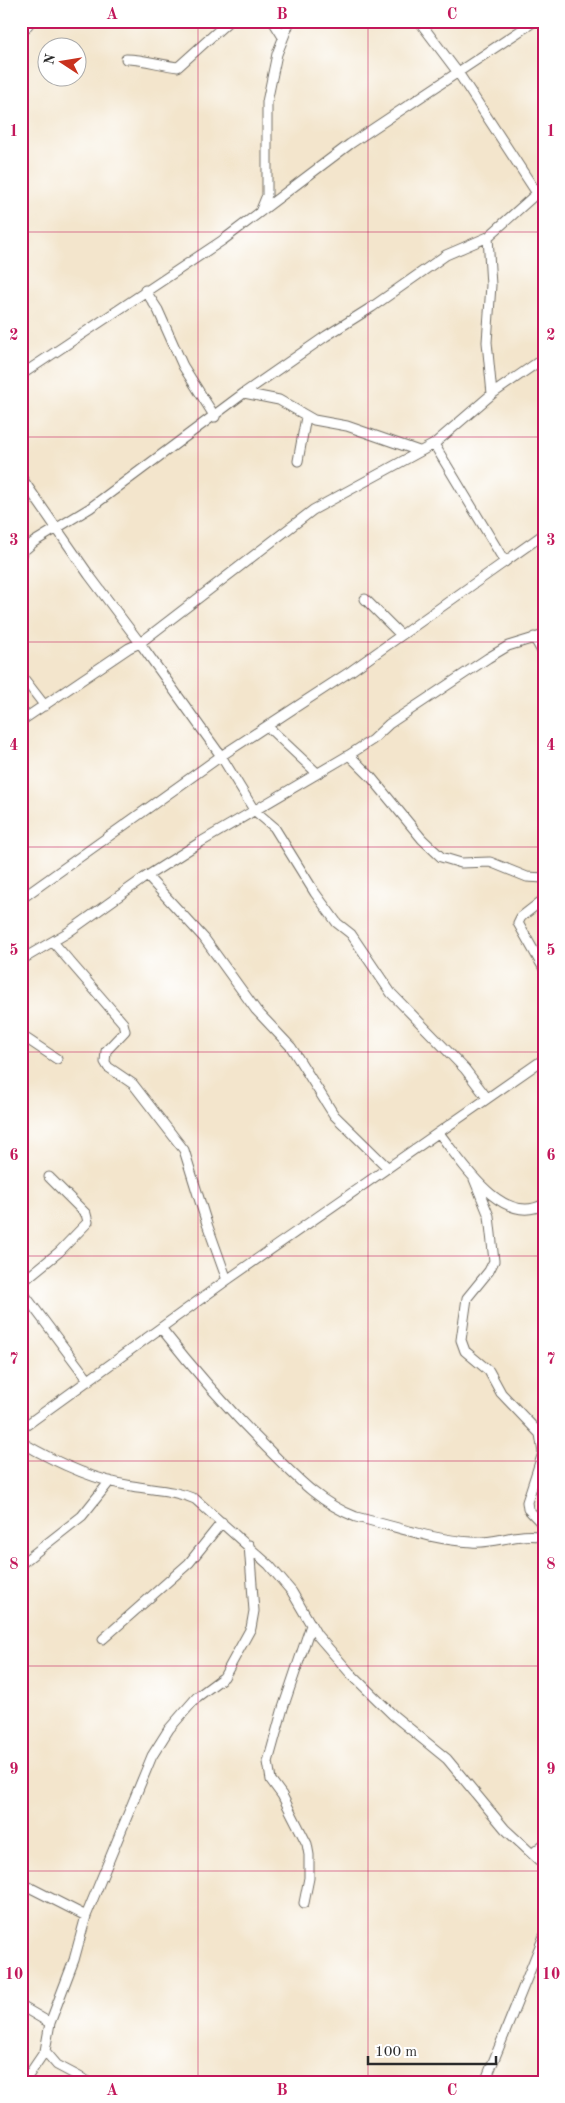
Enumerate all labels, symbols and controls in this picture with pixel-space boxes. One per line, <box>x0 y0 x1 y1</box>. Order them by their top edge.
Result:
text: A <box>106 7 118 23</box>
text: B <box>276 7 288 23</box>
text: C <box>447 7 457 23</box>
north arrow <box>38 38 88 88</box>
text: N <box>42 53 58 66</box>
text: 1 <box>9 124 19 140</box>
text: 1 <box>546 124 556 140</box>
text: 2 <box>9 328 19 344</box>
text: 2 <box>546 328 556 344</box>
text: 3 <box>9 533 19 549</box>
text: 3 <box>546 533 556 549</box>
text: 4 <box>9 738 19 754</box>
text: 4 <box>546 738 556 754</box>
text: 5 <box>9 943 19 959</box>
text: 5 <box>546 943 556 959</box>
text: 6 <box>9 1148 19 1164</box>
text: 6 <box>546 1148 556 1164</box>
text: 7 <box>9 1352 19 1368</box>
text: 7 <box>546 1352 556 1368</box>
text: 8 <box>9 1557 19 1573</box>
text: 8 <box>546 1557 556 1573</box>
text: 9 <box>9 1762 19 1778</box>
text: 9 <box>546 1762 556 1778</box>
text: 10 <box>5 1967 23 1983</box>
text: 10 <box>542 1967 560 1983</box>
scale bar <box>368 2033 495 2065</box>
text: 100 m <box>375 2045 417 2060</box>
text: A <box>106 2083 118 2099</box>
text: B <box>276 2083 288 2099</box>
text: C <box>447 2083 457 2099</box>

